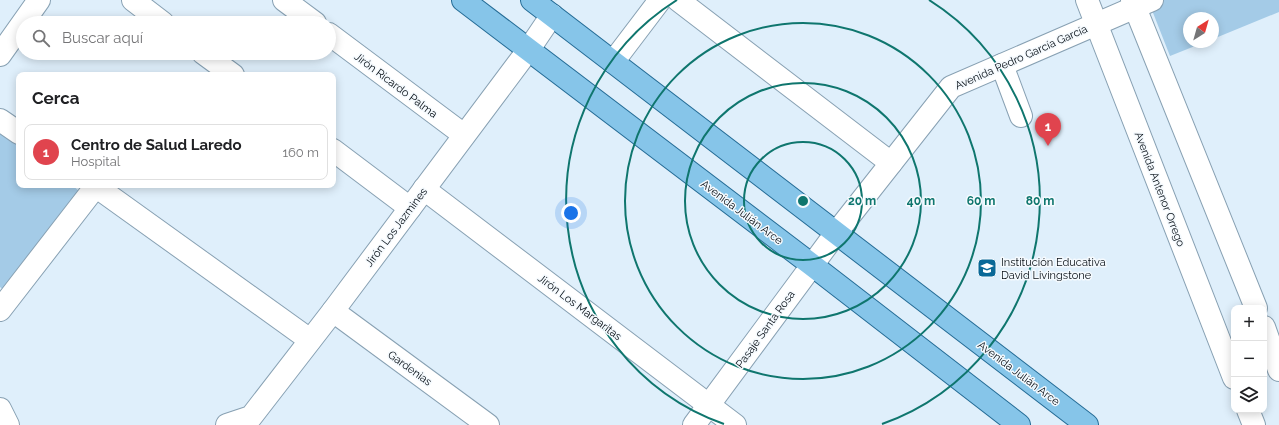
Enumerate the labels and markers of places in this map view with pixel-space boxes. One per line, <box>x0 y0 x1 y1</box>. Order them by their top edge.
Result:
pin: 1 <box>1035 113 1061 146</box>
centre of rings <box>796 194 810 208</box>
place label: Institución Educativa David Livingstone <box>1001 256 1106 282</box>
school or university icon: Institución Educativa David Livingstone <box>976 257 998 279</box>

